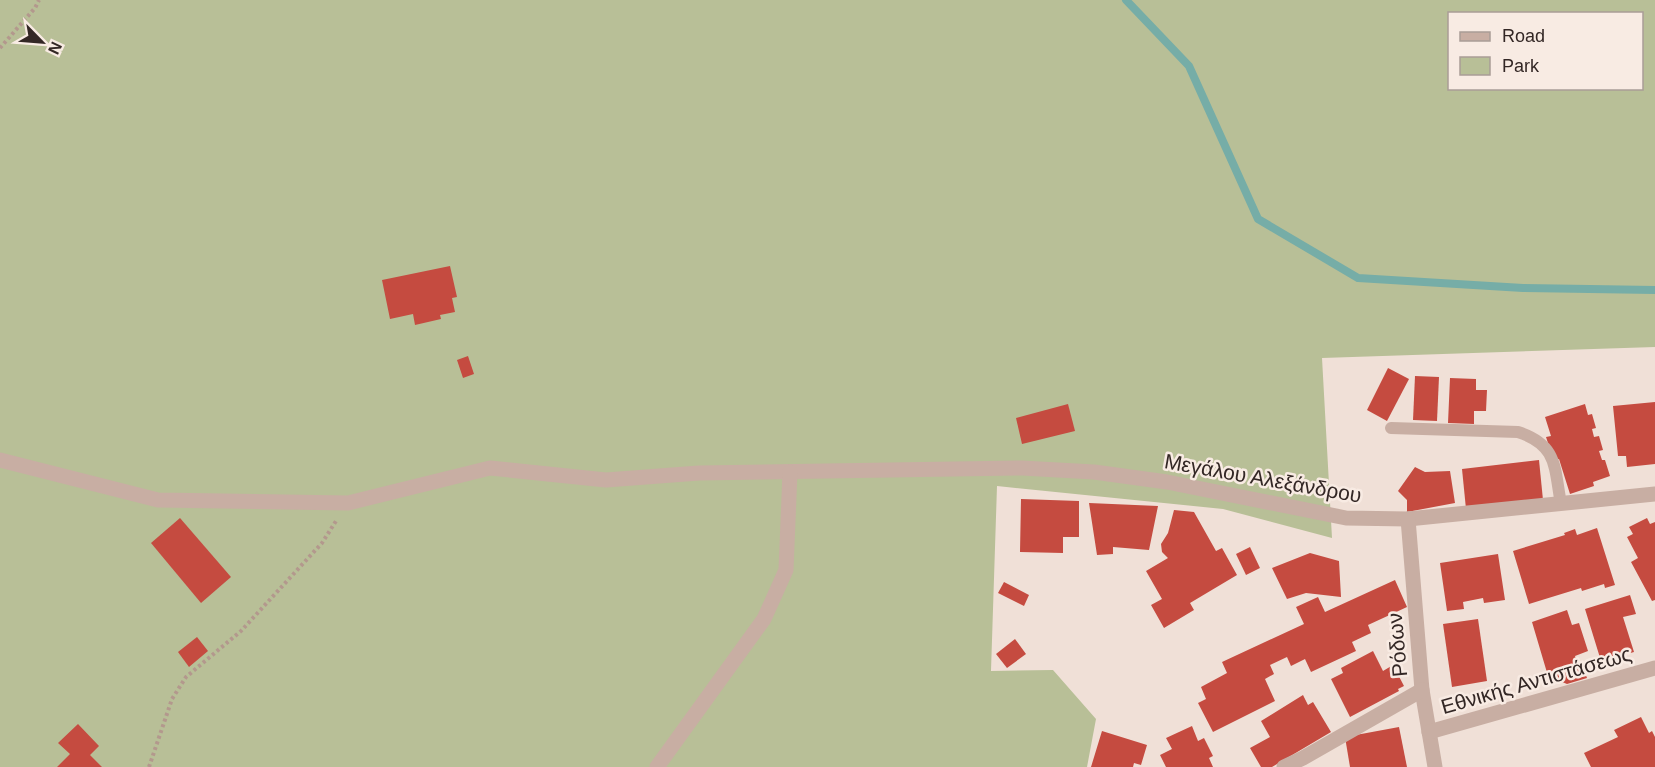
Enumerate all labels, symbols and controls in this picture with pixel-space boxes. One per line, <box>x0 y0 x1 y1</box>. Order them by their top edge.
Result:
north arrow <box>12 12 72 72</box>
legend <box>1448 12 1643 90</box>
text: Road <box>1502 26 1545 46</box>
text: N <box>45 39 65 57</box>
text: Park <box>1502 56 1540 76</box>
street label: Μεγάλου Αλεξάνδρου <box>1163 449 1363 507</box>
street label: Ρόδων <box>1383 612 1411 678</box>
street label: Εθνικής Αντιστάσεως <box>1438 642 1634 718</box>

